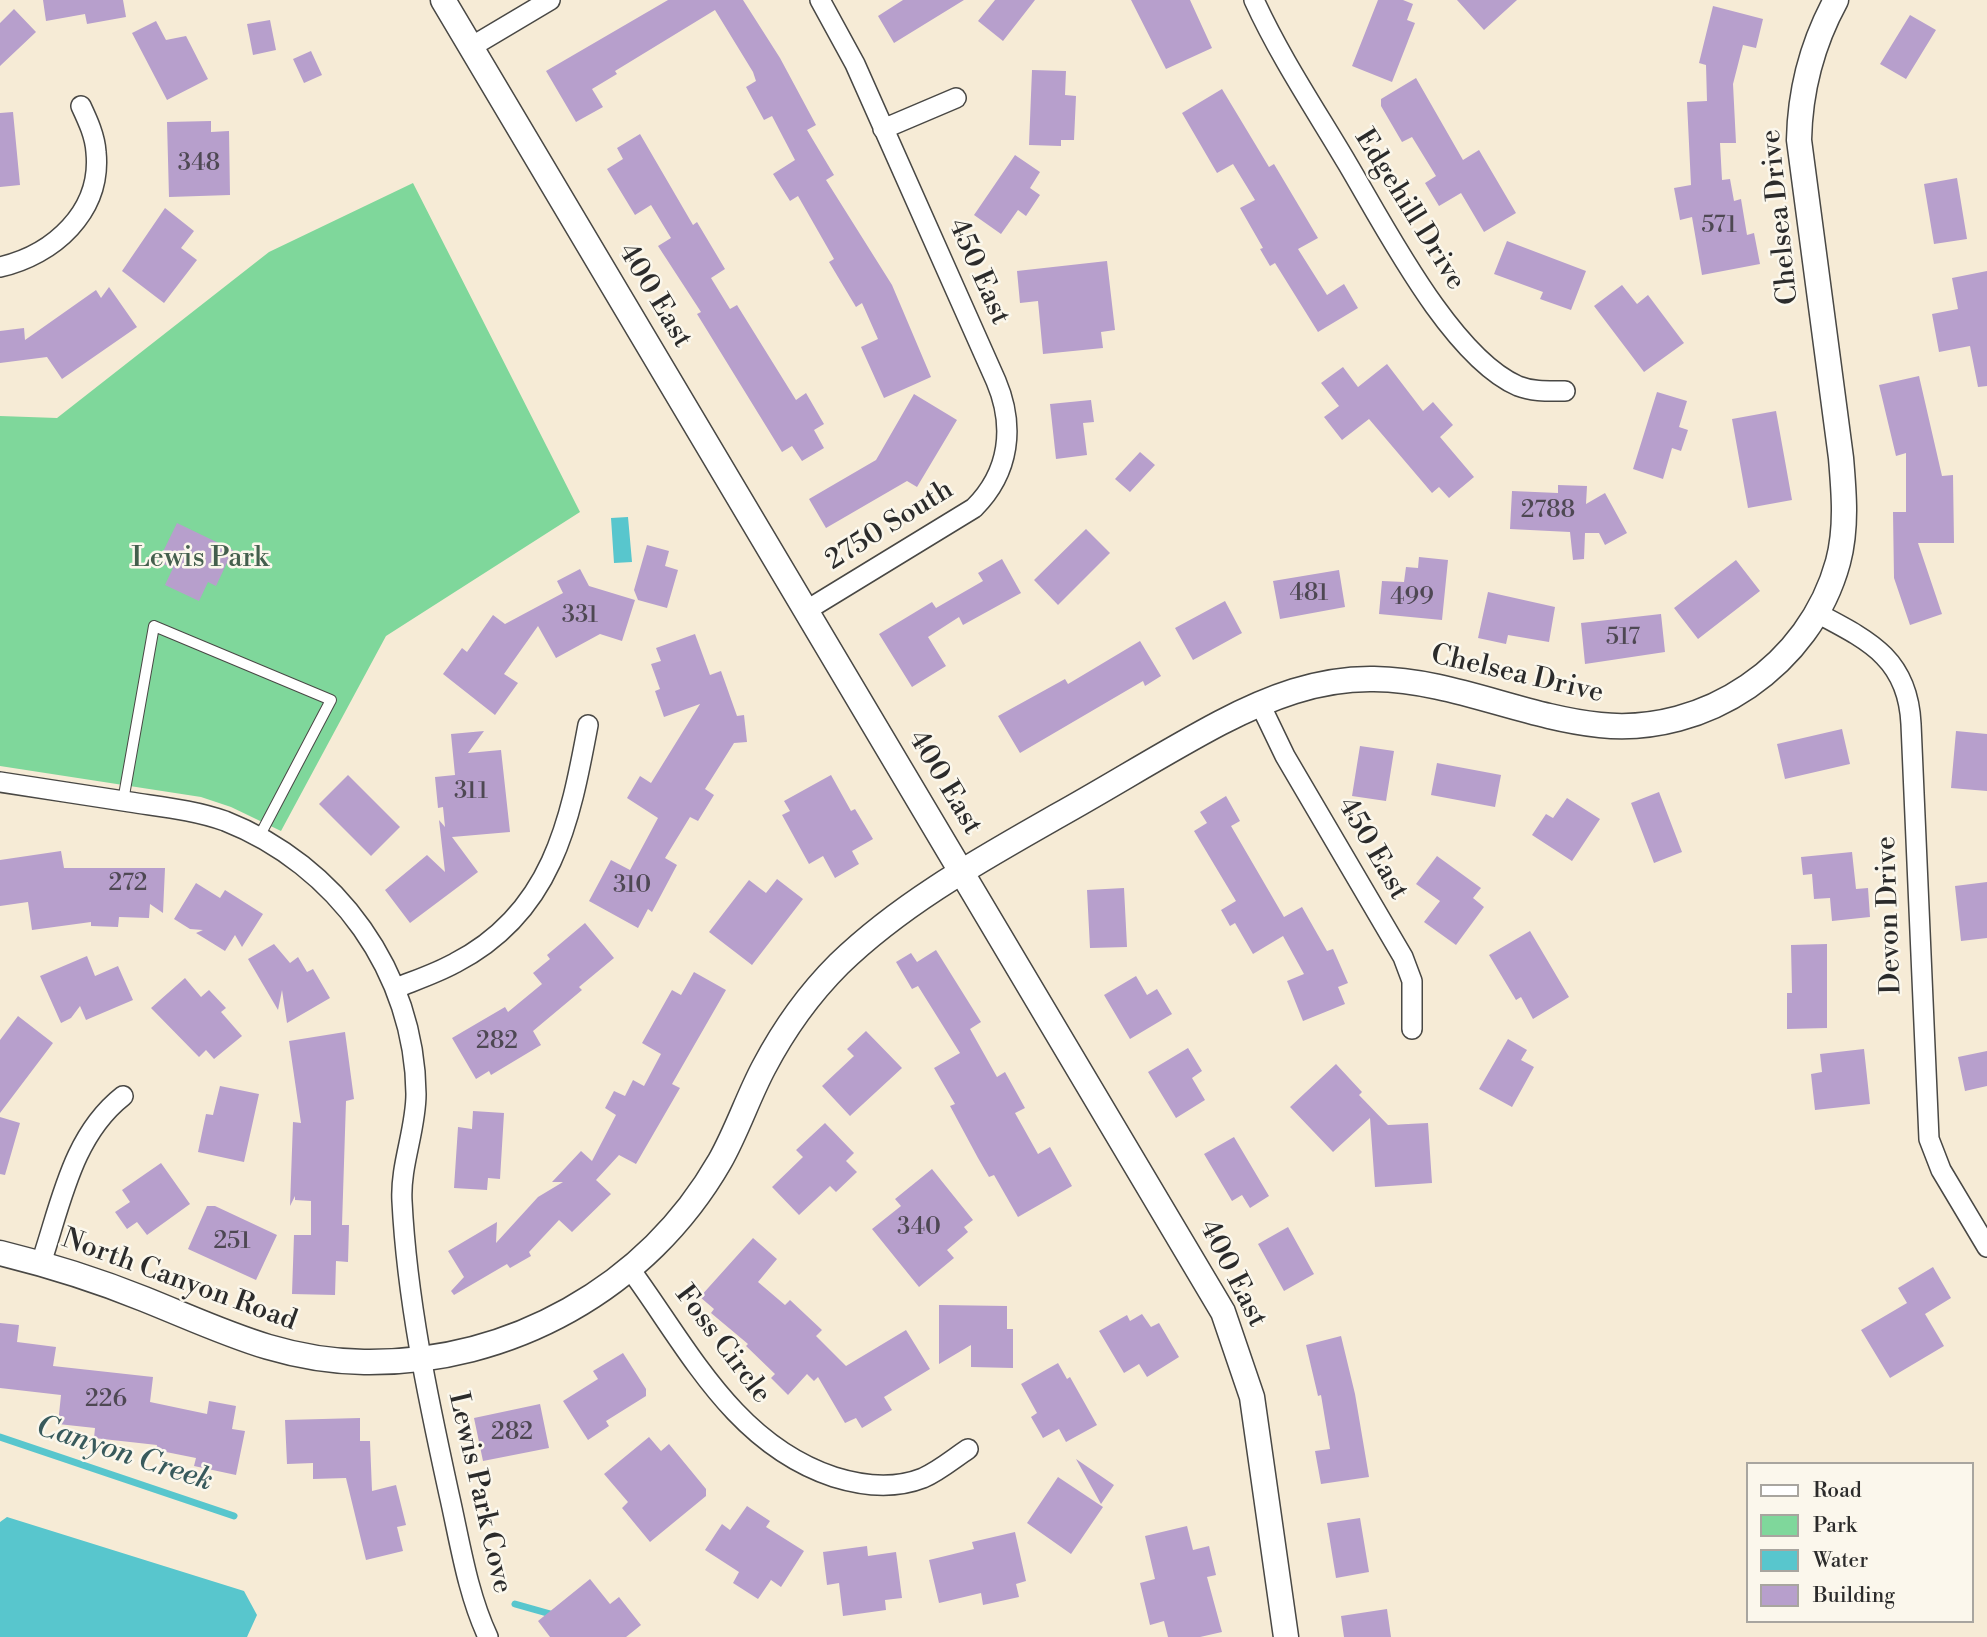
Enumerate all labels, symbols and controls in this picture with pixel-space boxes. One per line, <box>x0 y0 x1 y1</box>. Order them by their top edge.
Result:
street label: Edgehill Drive <box>1346 123 1472 297</box>
street label: Chelsea Drive <box>1755 128 1807 306</box>
house number: 348 <box>178 150 220 178</box>
house number: 571 <box>1701 212 1737 240</box>
street label: 450 East <box>940 214 1016 330</box>
street label: 400 East <box>610 238 698 354</box>
street label: 2750 South <box>820 474 960 578</box>
house number: 2788 <box>1521 497 1575 525</box>
park label: Lewis Park <box>131 542 269 576</box>
house number: 481 <box>1290 580 1328 608</box>
house number: 499 <box>1390 584 1434 612</box>
house number: 331 <box>562 602 598 630</box>
house number: 517 <box>1606 624 1640 652</box>
street label: Chelsea Drive <box>1427 639 1607 711</box>
street label: 400 East <box>900 725 988 841</box>
house number: 311 <box>454 778 488 806</box>
street label: 450 East <box>1329 792 1415 906</box>
street label: Devon Drive <box>1870 835 1910 995</box>
house number: 272 <box>108 870 148 898</box>
house number: 310 <box>613 872 651 900</box>
house number: 282 <box>476 1028 518 1056</box>
house number: 340 <box>897 1214 941 1242</box>
street label: 400 East <box>1191 1215 1273 1333</box>
street label: North Canyon Road <box>57 1223 301 1339</box>
house number: 251 <box>213 1228 251 1256</box>
street label: Foss Circle <box>667 1279 777 1411</box>
house number: 226 <box>85 1386 127 1414</box>
street label: Lewis Park Cove <box>440 1389 518 1597</box>
water label: Canyon Creek <box>31 1409 217 1501</box>
house number: 282 <box>491 1419 533 1447</box>
legend <box>1745 1462 1973 1623</box>
text: Road <box>1813 1478 1862 1504</box>
text: Park <box>1813 1513 1857 1539</box>
text: Water <box>1813 1548 1868 1574</box>
text: Building <box>1813 1583 1895 1609</box>

